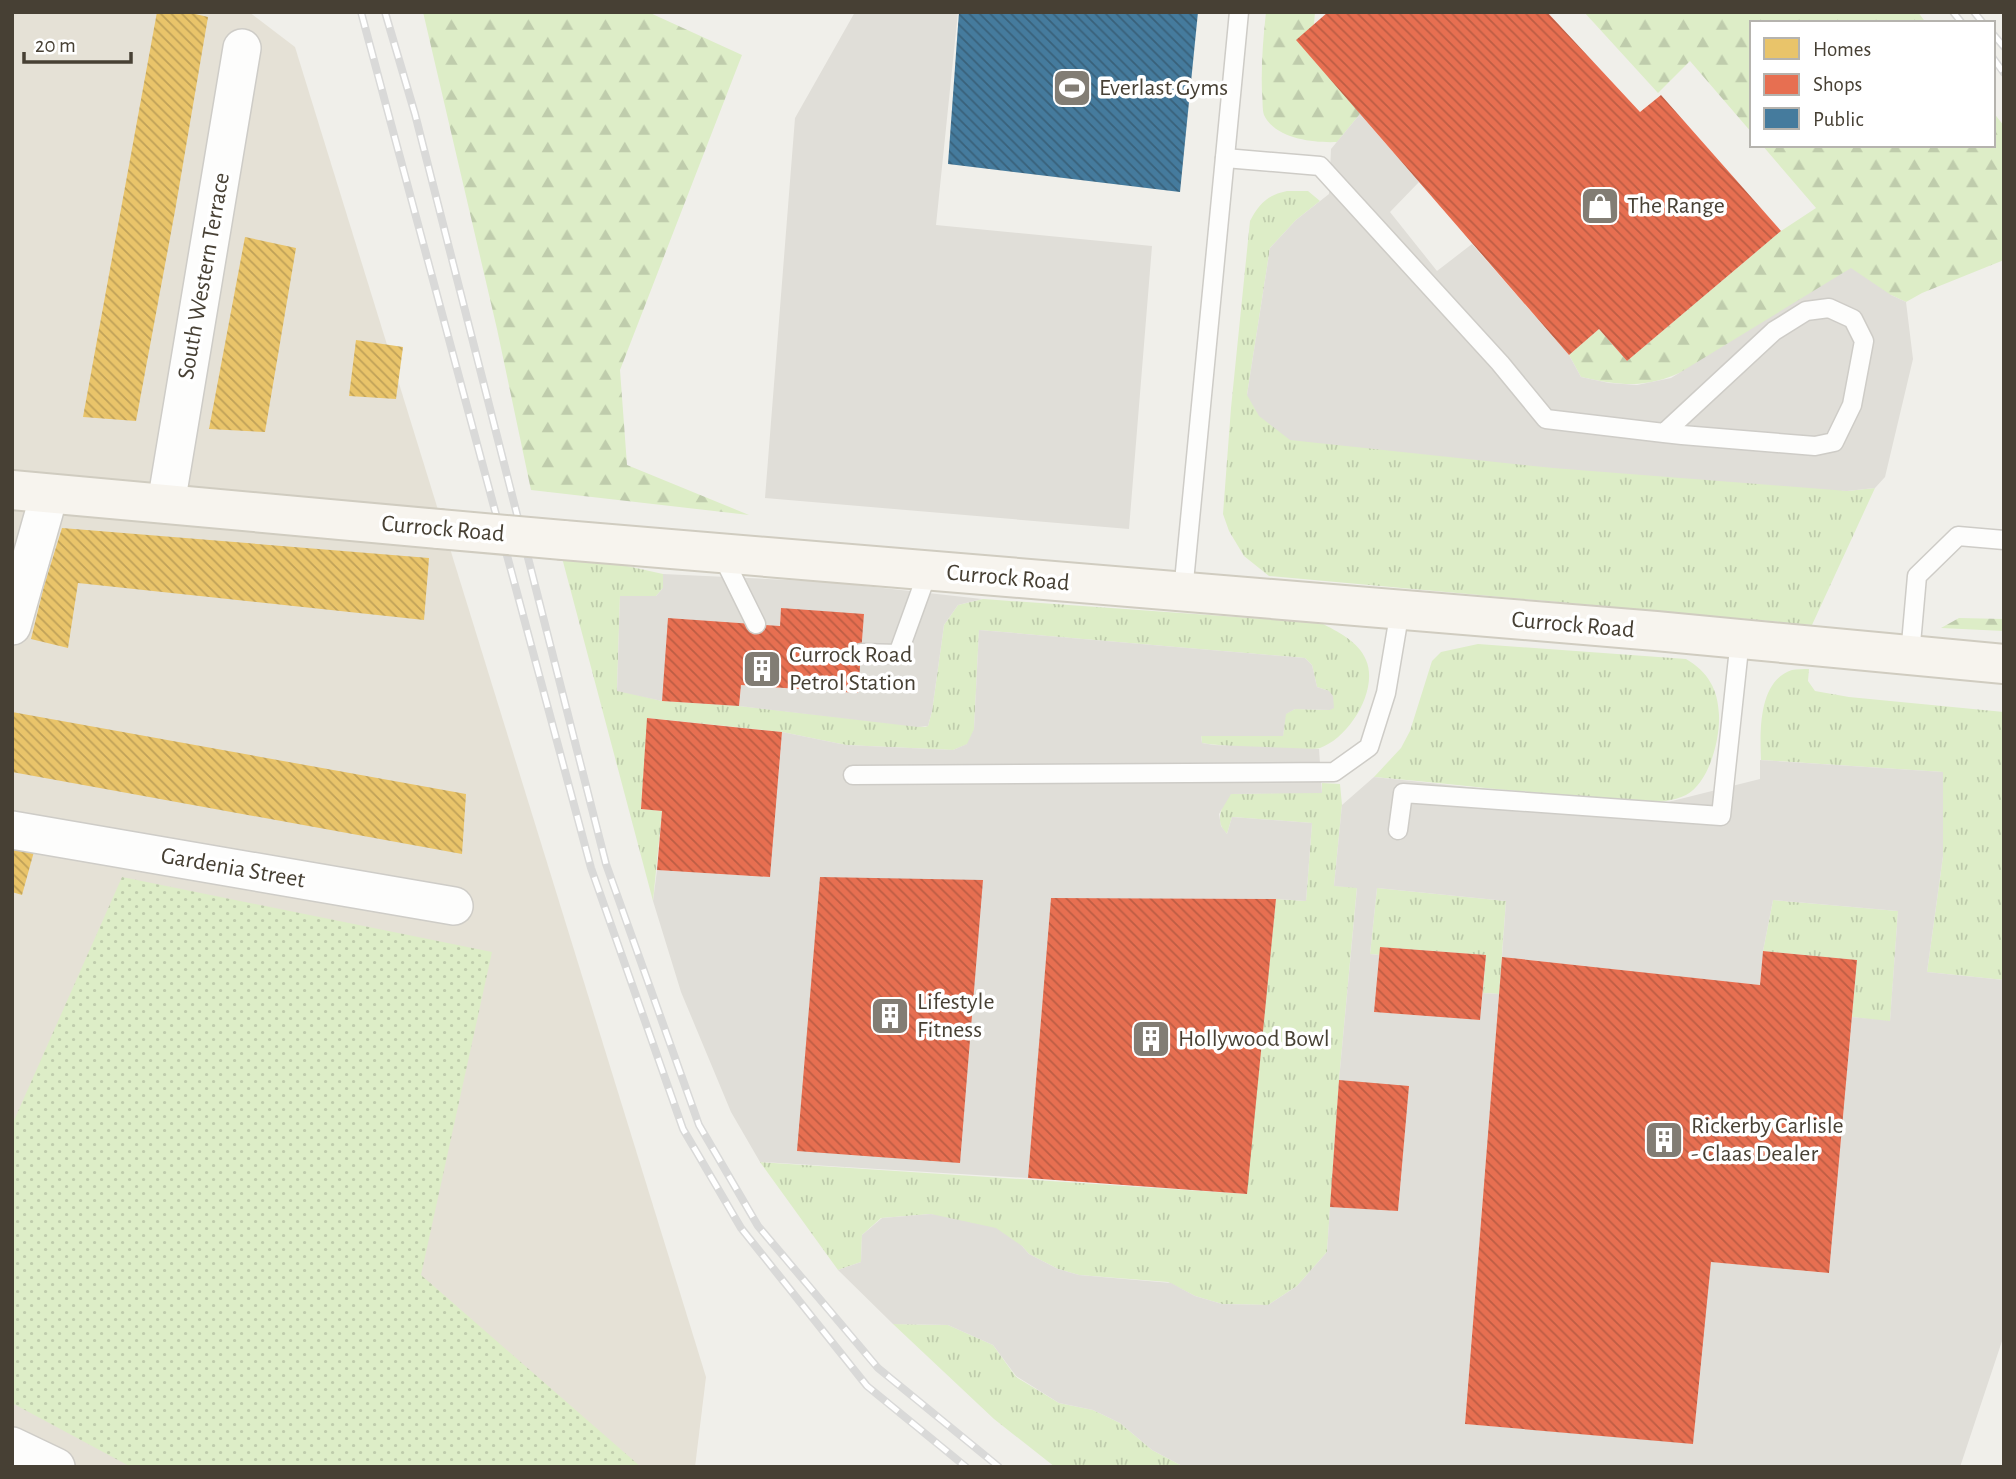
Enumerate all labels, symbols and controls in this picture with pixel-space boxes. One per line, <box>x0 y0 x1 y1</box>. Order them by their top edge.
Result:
scale bar <box>24 21 131 65</box>
legend <box>1750 21 1995 147</box>
text: 20 m <box>35 35 76 56</box>
text: Homes <box>1813 39 1871 60</box>
sports icon: Everlast Gyms <box>1051 67 1093 109</box>
text: Shops <box>1813 74 1862 95</box>
place label: Everlast Gyms <box>1099 76 1228 100</box>
text: Public <box>1813 109 1863 130</box>
street label: South Western Terrace <box>174 171 234 381</box>
shop icon: The Range <box>1579 185 1621 227</box>
place label: The Range <box>1627 194 1725 218</box>
street label: Currock Road <box>381 512 505 546</box>
street label: Currock Road <box>946 561 1070 595</box>
street label: Currock Road <box>1511 608 1635 642</box>
place label: Currock Road Petrol Station <box>789 643 916 695</box>
building icon: Currock Road Petrol Station <box>741 648 783 690</box>
street label: Gardenia Street <box>159 844 307 893</box>
place label: Lifestyle Fitness <box>917 990 994 1042</box>
building icon: Lifestyle Fitness <box>869 995 911 1037</box>
building icon: Hollywood Bowl <box>1130 1018 1172 1060</box>
place label: Hollywood Bowl <box>1178 1027 1330 1051</box>
place label: Rickerby Carlisle - Claas Dealer <box>1691 1114 1844 1166</box>
building icon: Rickerby Carlisle - Claas Dealer <box>1643 1119 1685 1161</box>

